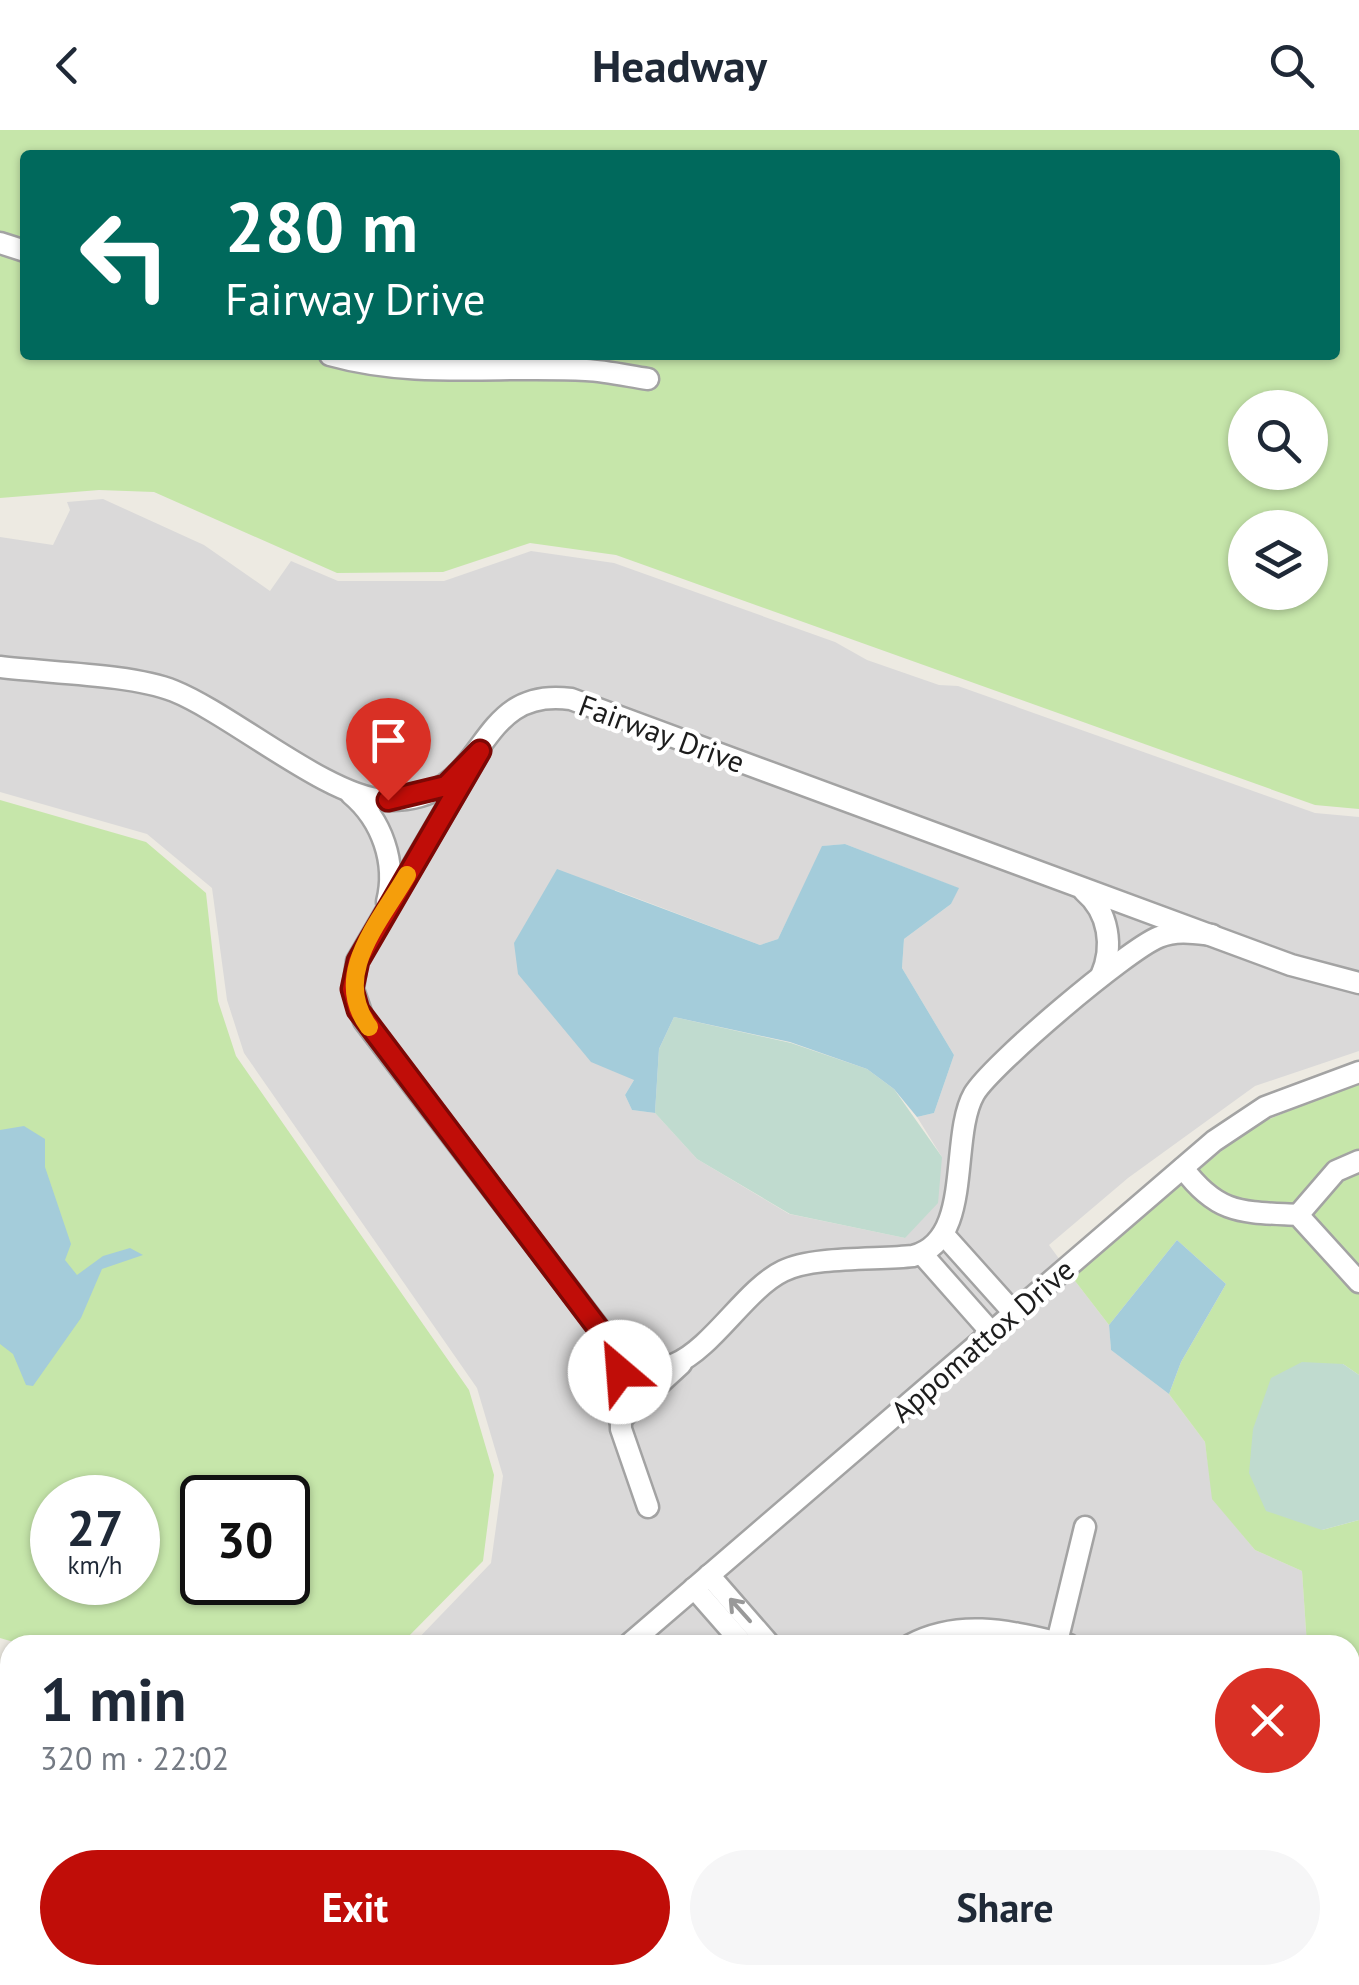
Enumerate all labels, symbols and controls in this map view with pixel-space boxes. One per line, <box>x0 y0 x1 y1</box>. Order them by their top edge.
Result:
text: Headway <box>592 36 767 94</box>
icon: back <box>40 38 95 93</box>
icon: search <box>1264 38 1319 93</box>
text: 280 m <box>225 181 418 271</box>
icon: left <box>60 190 190 320</box>
text: Fairway Drive <box>225 269 486 327</box>
map controls <box>1228 390 1328 610</box>
button: search <box>1228 390 1328 490</box>
button: layers <box>1228 510 1328 610</box>
street label: Fairway Drive <box>574 685 750 781</box>
pin <box>346 698 431 801</box>
icon: arrive <box>361 713 416 768</box>
street label: Appomattox Drive <box>882 1250 1082 1430</box>
position arrow <box>568 1320 672 1424</box>
speed limit sign: 30 <box>180 1475 310 1605</box>
text: 27 <box>67 1495 123 1560</box>
text: km/h <box>68 1549 122 1581</box>
one-way arrow <box>729 1598 752 1623</box>
text: 1 min <box>40 1660 186 1738</box>
button: close <box>1215 1668 1320 1773</box>
text: 320 m · 22:02 <box>40 1737 229 1779</box>
button: Exit <box>40 1850 670 1965</box>
button: Share <box>690 1850 1320 1965</box>

